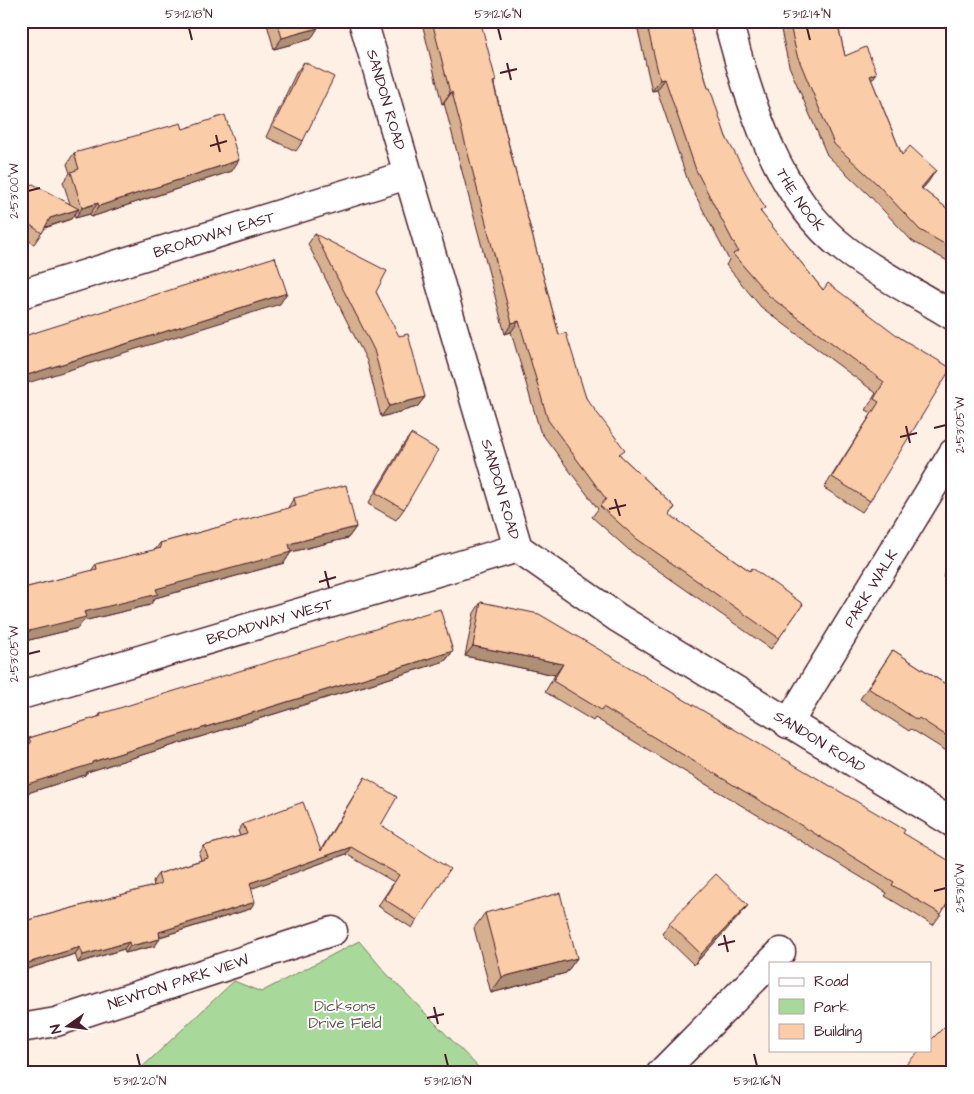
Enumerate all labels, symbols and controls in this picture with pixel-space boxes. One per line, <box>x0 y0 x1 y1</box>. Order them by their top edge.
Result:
text: 53°12'18"N <box>165 6 213 23</box>
text: 53°12'16"N <box>474 6 522 23</box>
text: 53°12'14"N <box>783 6 831 23</box>
street label: SANDON ROAD <box>361 47 410 153</box>
text: 2°53'00"W <box>6 163 23 219</box>
street label: THE NOOK <box>771 165 829 236</box>
street label: BROADWAY EAST <box>151 206 278 264</box>
text: 2°53'05"W <box>952 396 969 453</box>
street label: SANDON ROAD <box>475 436 525 542</box>
street label: PARK WALK <box>839 545 903 632</box>
street label: BROADWAY WEST <box>204 593 336 651</box>
text: 2°53'05"W <box>6 625 23 682</box>
street label: SANDON ROAD <box>770 706 870 778</box>
text: 2°53'10"W <box>952 863 969 913</box>
street label: NEWTON PARK VIEW <box>105 949 251 1015</box>
legend <box>769 962 932 1052</box>
text: Road <box>814 971 849 992</box>
park label: Dicksons Drive Field <box>309 996 382 1034</box>
text: Park <box>814 997 849 1018</box>
north arrow <box>42 1002 92 1052</box>
text: Building <box>814 1021 862 1043</box>
text: N <box>46 1022 67 1036</box>
text: 53°12'20"N <box>114 1073 167 1090</box>
text: 53°12'18"N <box>424 1073 472 1090</box>
text: 53°12'16"N <box>733 1073 781 1090</box>

